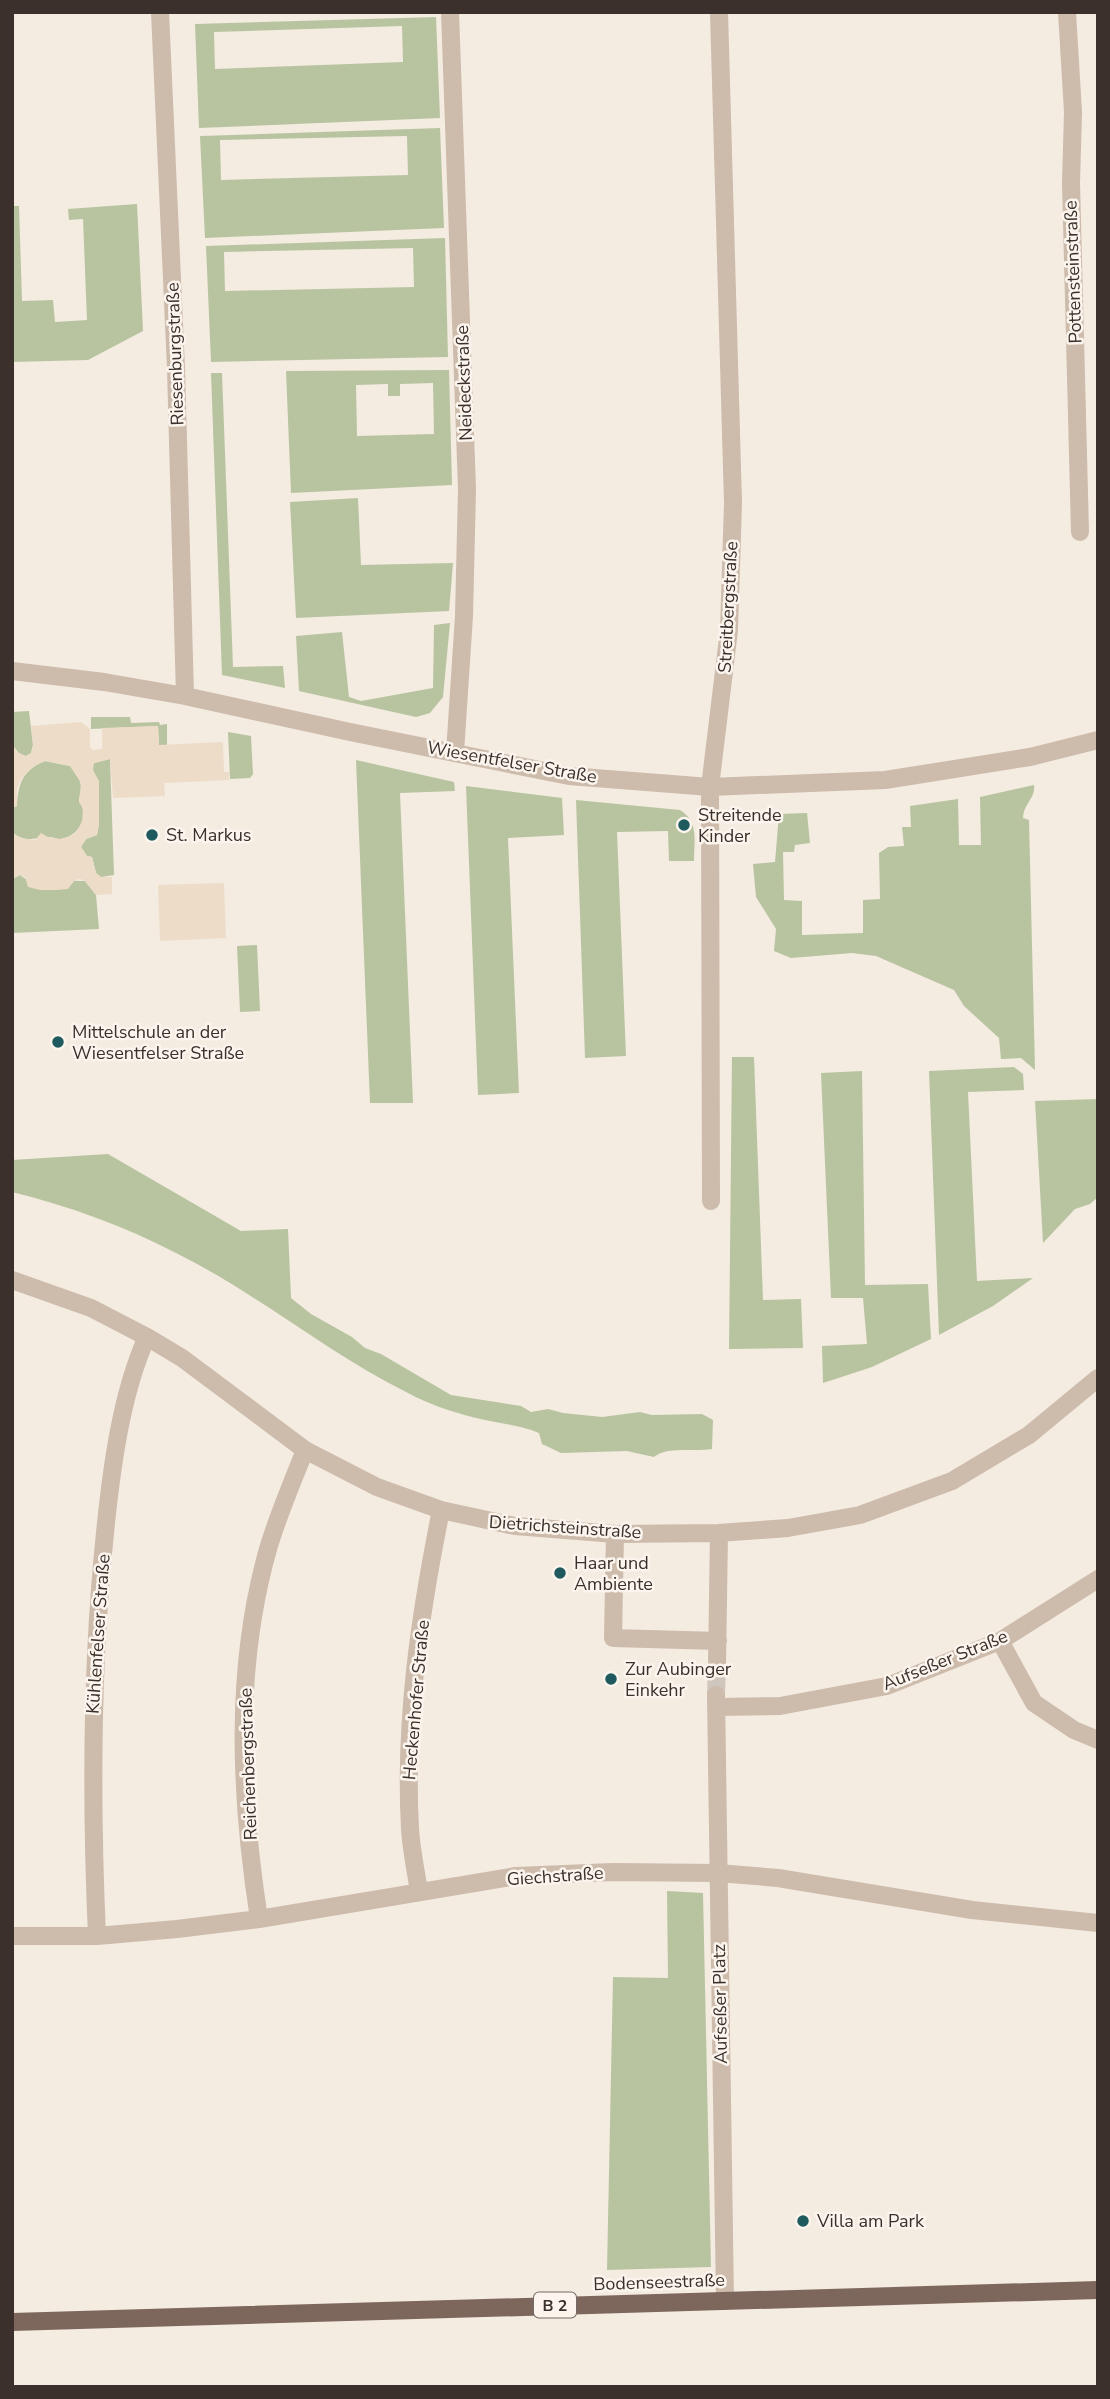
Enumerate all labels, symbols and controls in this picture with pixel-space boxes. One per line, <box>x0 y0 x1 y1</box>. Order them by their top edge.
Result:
street label: Pottensteinstraße <box>1059 200 1087 344</box>
street label: Riesenburgstraße <box>161 282 189 426</box>
street label: Neideckstraße <box>450 325 478 441</box>
street label: Streitbergstraße <box>713 540 743 674</box>
street label: Wiesentfelser Straße <box>425 735 599 789</box>
place label: Streitende Kinder <box>698 803 782 848</box>
marker: Streitende Kinder <box>676 817 692 833</box>
place label: St. Markus <box>166 823 251 847</box>
marker: St. Markus <box>144 827 160 843</box>
place label: Mittelschule an der Wiesentfelser Straße <box>72 1020 244 1065</box>
marker: Mittelschule an der Wiesentfelser Straße <box>50 1034 66 1050</box>
street label: Dietrichsteinstraße <box>488 1510 642 1544</box>
place label: Haar und Ambiente <box>574 1551 653 1596</box>
street label: Kühlenfelser Straße <box>80 1553 116 1715</box>
marker: Haar und Ambiente <box>552 1565 568 1581</box>
street label: Heckenhofer Straße <box>397 1619 435 1781</box>
street label: Aufseßer Straße <box>879 1624 1011 1696</box>
place label: Zur Aubinger Einkehr <box>625 1657 732 1702</box>
marker: Zur Aubinger Einkehr <box>603 1671 619 1687</box>
street label: Reichenbergstraße <box>233 1687 263 1841</box>
street label: Giechstraße <box>506 1861 604 1891</box>
street label: Aufseßer Platz <box>707 1944 733 2064</box>
place label: Villa am Park <box>816 2209 925 2233</box>
marker: Villa am Park <box>795 2213 811 2229</box>
street label: Bodenseestraße <box>593 2268 725 2296</box>
road number: B 2 <box>534 2292 576 2318</box>

